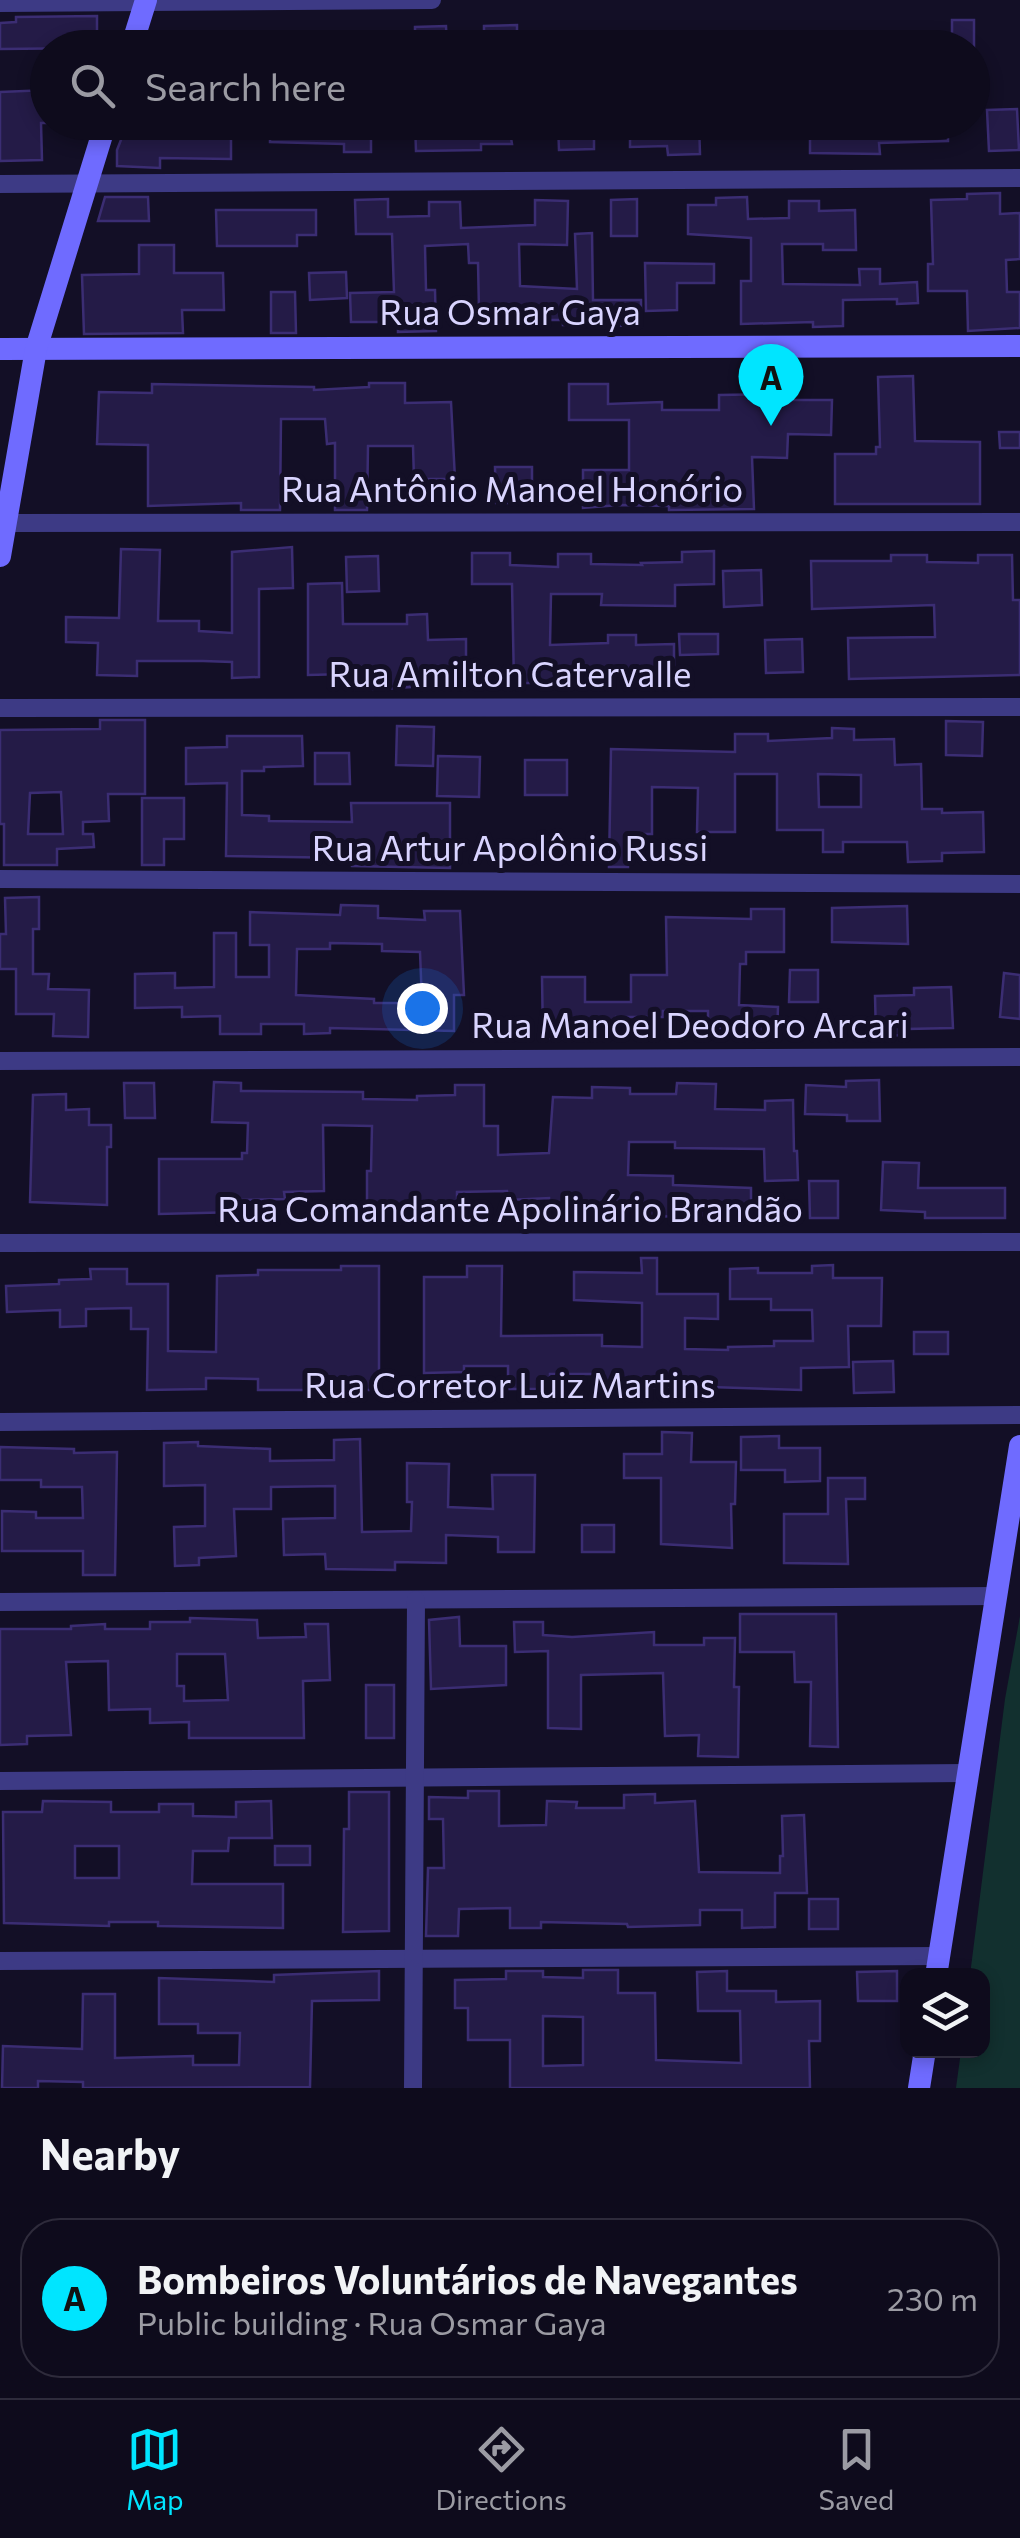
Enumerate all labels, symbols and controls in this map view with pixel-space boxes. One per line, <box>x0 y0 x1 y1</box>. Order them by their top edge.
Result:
search box <box>30 30 990 140</box>
icon: search <box>65 58 120 113</box>
text: Search here <box>145 62 346 109</box>
street label: Rua Osmar Gaya <box>379 289 641 332</box>
pin: A <box>738 344 804 426</box>
street label: Rua Antônio Manoel Honório <box>281 466 743 509</box>
street label: Rua Amilton Catervalle <box>328 651 692 694</box>
street label: Rua Artur Apolônio Russi <box>312 825 708 868</box>
your location <box>397 983 448 1034</box>
street label: Rua Manoel Deodoro Arcari <box>471 1002 909 1045</box>
street label: Rua Comandante Apolinário Brandão <box>217 1186 803 1229</box>
street label: Rua Corretor Luiz Martins <box>304 1362 716 1405</box>
map controls <box>900 1968 990 2058</box>
button: layers <box>900 1968 990 2058</box>
text: Nearby <box>40 2127 180 2179</box>
text: Bombeiros Voluntários de Navegantes <box>137 2255 798 2302</box>
text: A <box>63 2278 86 2318</box>
text: 230 m <box>887 2278 978 2318</box>
text: Public building · Rua Osmar Gaya <box>137 2302 607 2342</box>
tab: Map <box>126 2422 184 2516</box>
tab: Directions <box>435 2422 567 2516</box>
tab: Saved <box>819 2422 894 2516</box>

